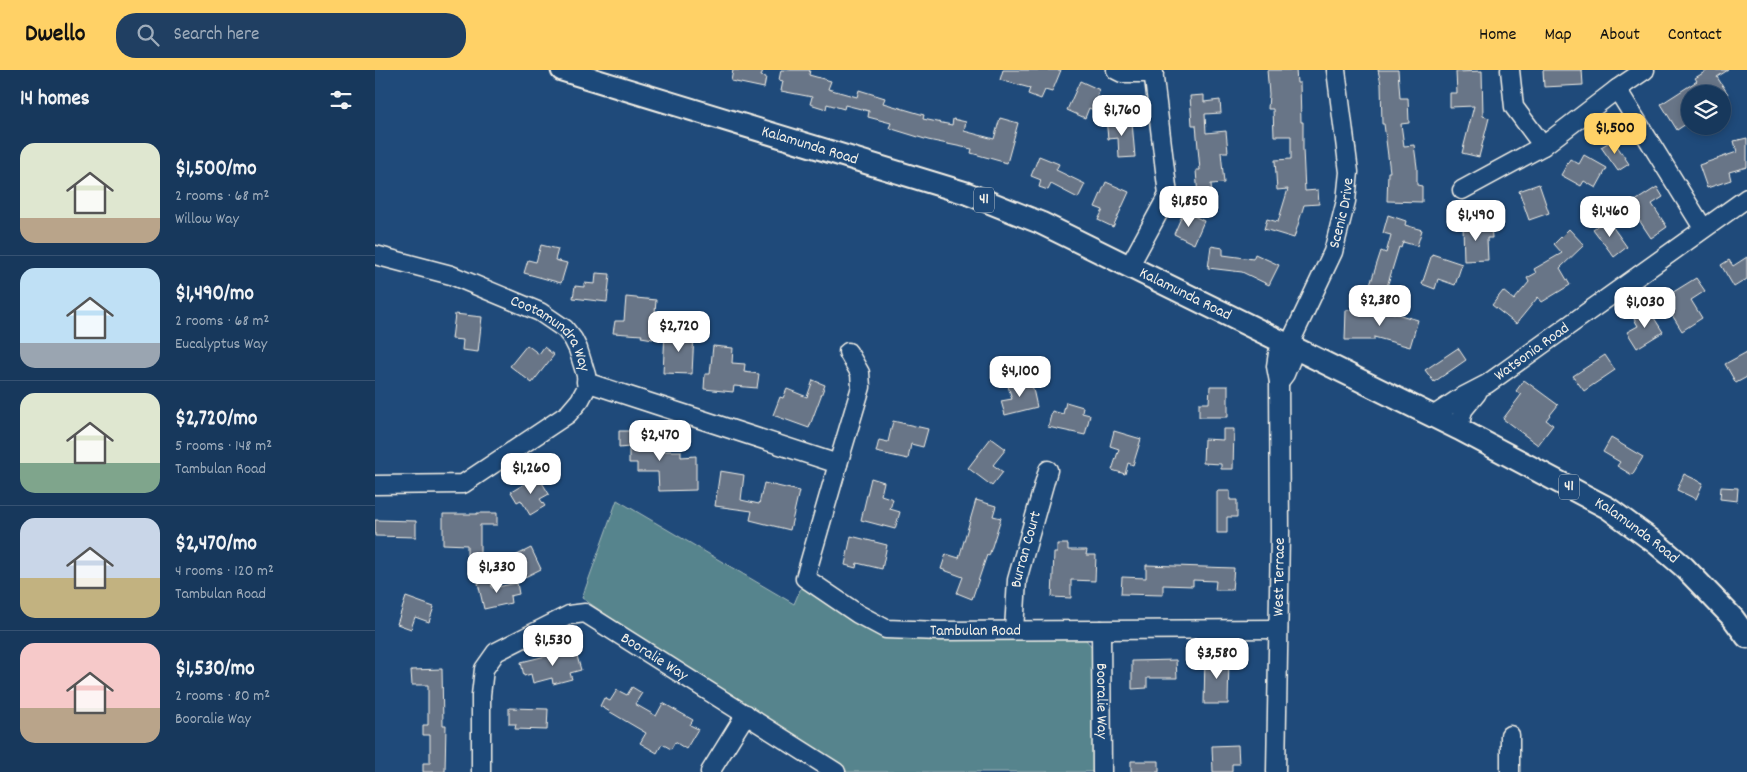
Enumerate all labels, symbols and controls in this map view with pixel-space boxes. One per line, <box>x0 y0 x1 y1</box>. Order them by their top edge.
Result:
search box <box>116 13 466 58</box>
text: Dwello <box>25 18 86 52</box>
icon: search <box>134 21 162 49</box>
text: Search here <box>174 22 259 49</box>
text: Home <box>1479 23 1516 48</box>
text: Map <box>1544 23 1572 48</box>
text: About <box>1600 23 1640 48</box>
text: Contact <box>1668 23 1722 48</box>
text: 14 homes <box>20 85 90 115</box>
map controls <box>1681 85 1731 135</box>
button: layers <box>1681 85 1731 135</box>
icon: filters <box>327 86 355 114</box>
pin: $1,760 <box>1081 94 1163 137</box>
text: $1,760 <box>1103 99 1141 122</box>
pin: $1,500 <box>1574 112 1656 155</box>
text: $1,500 <box>1595 117 1635 140</box>
street label: Kalamunda Road <box>758 120 861 171</box>
text: $1,500/mo <box>175 155 257 185</box>
icon: home <box>60 163 120 223</box>
street label: Scenic Drive <box>1323 177 1360 251</box>
text: 2 rooms · 68 m² <box>175 185 269 208</box>
pin: $1,850 <box>1148 186 1230 228</box>
road number: 41 <box>974 188 994 212</box>
text: $1,850 <box>1170 190 1208 213</box>
pin: $1,460 <box>1569 196 1651 238</box>
pin: $1,490 <box>1435 200 1517 242</box>
text: $1,460 <box>1591 200 1629 223</box>
text: $1,490 <box>1457 204 1495 227</box>
text: Willow Way <box>175 208 239 231</box>
street label: Kalamunda Road <box>1135 262 1235 327</box>
text: $1,490/mo <box>175 280 254 310</box>
pin: $2,380 <box>1339 284 1421 327</box>
pin: $1,030 <box>1604 286 1686 329</box>
icon: home <box>60 288 120 348</box>
street label: Cootamundra Way <box>507 289 596 375</box>
text: $2,380 <box>1360 289 1400 312</box>
text: $1,030 <box>1625 291 1665 314</box>
text: 2 rooms · 68 m² <box>175 310 269 333</box>
pin: $2,720 <box>638 310 720 353</box>
text: $2,720 <box>659 315 699 338</box>
street label: Watsonia Road <box>1489 317 1574 387</box>
text: Eucalyptus Way <box>175 333 267 356</box>
pin: $4,100 <box>979 356 1061 398</box>
text: $4,100 <box>1001 360 1039 383</box>
text: $2,720/mo <box>175 405 257 435</box>
icon: home <box>60 413 120 473</box>
pin: $2,470 <box>619 420 701 462</box>
text: $2,470 <box>640 424 680 447</box>
text: 5 rooms · 148 m² <box>175 435 272 458</box>
pin: $1,260 <box>490 452 572 495</box>
text: $1,260 <box>512 457 550 480</box>
text: Tambulan Road <box>175 458 266 481</box>
road number: 41 <box>1559 474 1579 500</box>
street label: Kalamunda Road <box>1590 491 1684 569</box>
street label: Burran Court <box>1005 508 1047 588</box>
text: $2,470/mo <box>175 530 257 560</box>
street label: West Terrace <box>1267 537 1291 617</box>
icon: home <box>60 538 120 598</box>
pin: $1,330 <box>456 552 538 594</box>
text: $1,330 <box>478 556 516 579</box>
text: 4 rooms · 120 m² <box>175 560 274 583</box>
text: Tambulan Road <box>175 583 266 606</box>
street label: Tambulan Road <box>929 619 1021 643</box>
pin: $1,530 <box>512 624 594 667</box>
street label: Booralie Way <box>616 627 693 687</box>
text: $1,530 <box>534 629 572 652</box>
pin: $3,580 <box>1176 638 1258 680</box>
text: $3,580 <box>1197 642 1237 665</box>
text: $1,530/mo <box>175 655 255 685</box>
icon: home <box>60 663 120 723</box>
street label: Booralie Way <box>1090 663 1113 740</box>
text: 2 rooms · 80 m² <box>175 685 270 708</box>
text: Booralie Way <box>175 708 251 731</box>

